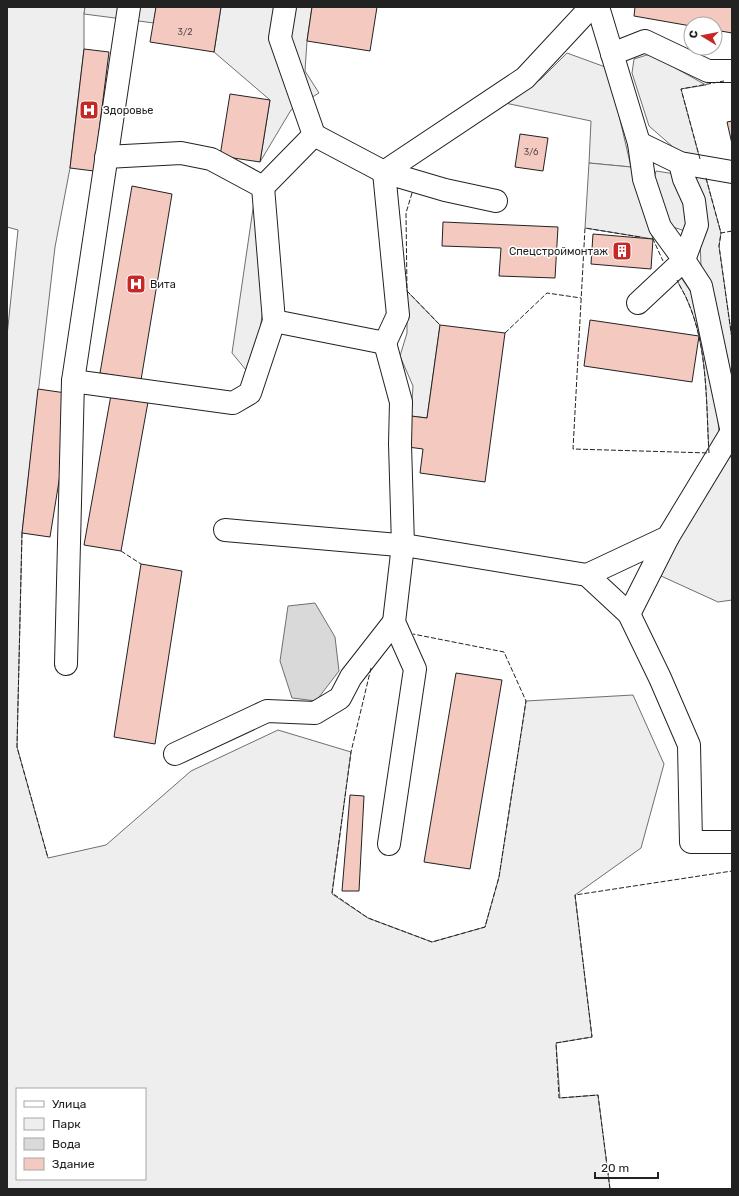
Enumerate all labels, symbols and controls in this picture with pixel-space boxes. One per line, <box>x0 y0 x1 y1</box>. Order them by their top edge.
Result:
north arrow <box>683 16 723 56</box>
house number: 3/2 <box>178 27 192 37</box>
text: С <box>687 29 701 39</box>
hospital icon: Здоровье <box>78 99 100 121</box>
place label: Здоровье <box>103 104 153 117</box>
house number: 3/6 <box>524 147 539 157</box>
building icon: Спецстроймонтаж <box>611 240 633 262</box>
place label: Спецстроймонтаж <box>509 245 608 258</box>
hospital icon: Вита <box>125 273 147 295</box>
place label: Вита <box>150 278 176 291</box>
legend <box>16 1088 146 1180</box>
text: Улица <box>52 1097 86 1111</box>
text: Парк <box>52 1117 81 1131</box>
text: Вода <box>52 1137 81 1151</box>
scale bar <box>595 1154 658 1180</box>
text: Здание <box>52 1157 95 1171</box>
text: 20 m <box>601 1161 629 1175</box>

